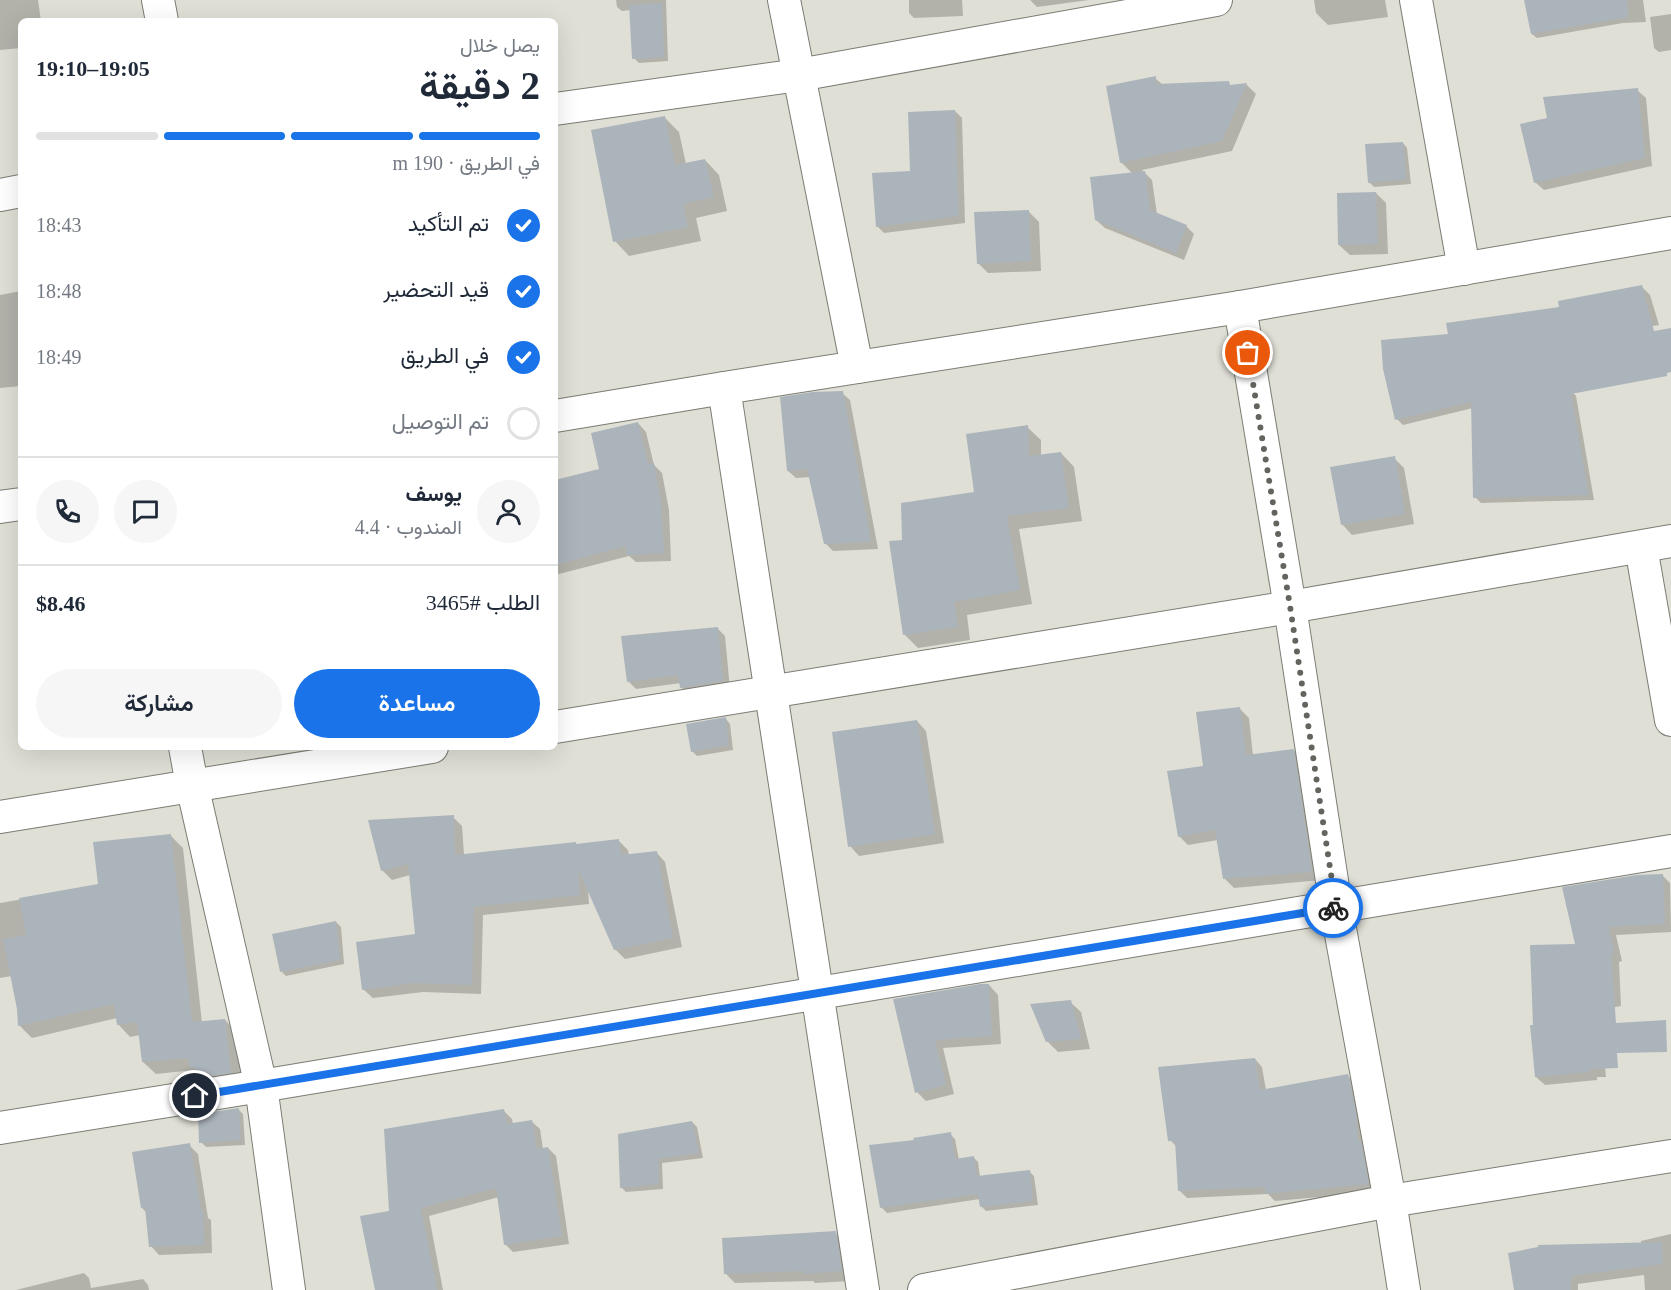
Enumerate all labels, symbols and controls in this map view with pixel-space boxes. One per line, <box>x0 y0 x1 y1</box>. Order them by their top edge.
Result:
text: يصل خلال <box>460 34 540 56</box>
text: 19:05–19:10 <box>36 56 150 81</box>
text: 2 دقيقة <box>419 64 540 107</box>
text: في الطريق · 190 m <box>392 152 540 174</box>
icon: check <box>507 209 540 242</box>
text: تم التأكيد <box>408 211 489 236</box>
text: 18:43 <box>36 214 82 236</box>
icon: check <box>507 275 540 308</box>
text: قيد التحضير <box>383 277 489 302</box>
text: 18:48 <box>36 280 82 302</box>
pin <box>1222 327 1273 378</box>
icon: bag <box>1231 336 1264 369</box>
icon: check <box>507 341 540 374</box>
text: في الطريق <box>401 343 489 368</box>
text: 18:49 <box>36 346 82 368</box>
text: تم التوصيل <box>392 409 489 434</box>
button: phone <box>36 480 99 543</box>
button: chat <box>114 480 177 543</box>
button: person <box>477 480 540 543</box>
text: يوسف <box>406 481 462 506</box>
text: المندوب · 4.4 <box>355 516 462 538</box>
text: الطلب #3465 <box>426 590 540 615</box>
text: $8.46 <box>36 591 86 616</box>
button: مشاركة <box>36 669 282 738</box>
button: مساعدة <box>294 669 540 738</box>
courier <box>1303 878 1363 938</box>
icon: bike <box>1317 892 1350 925</box>
pin <box>169 1070 220 1121</box>
icon: home <box>178 1079 211 1112</box>

